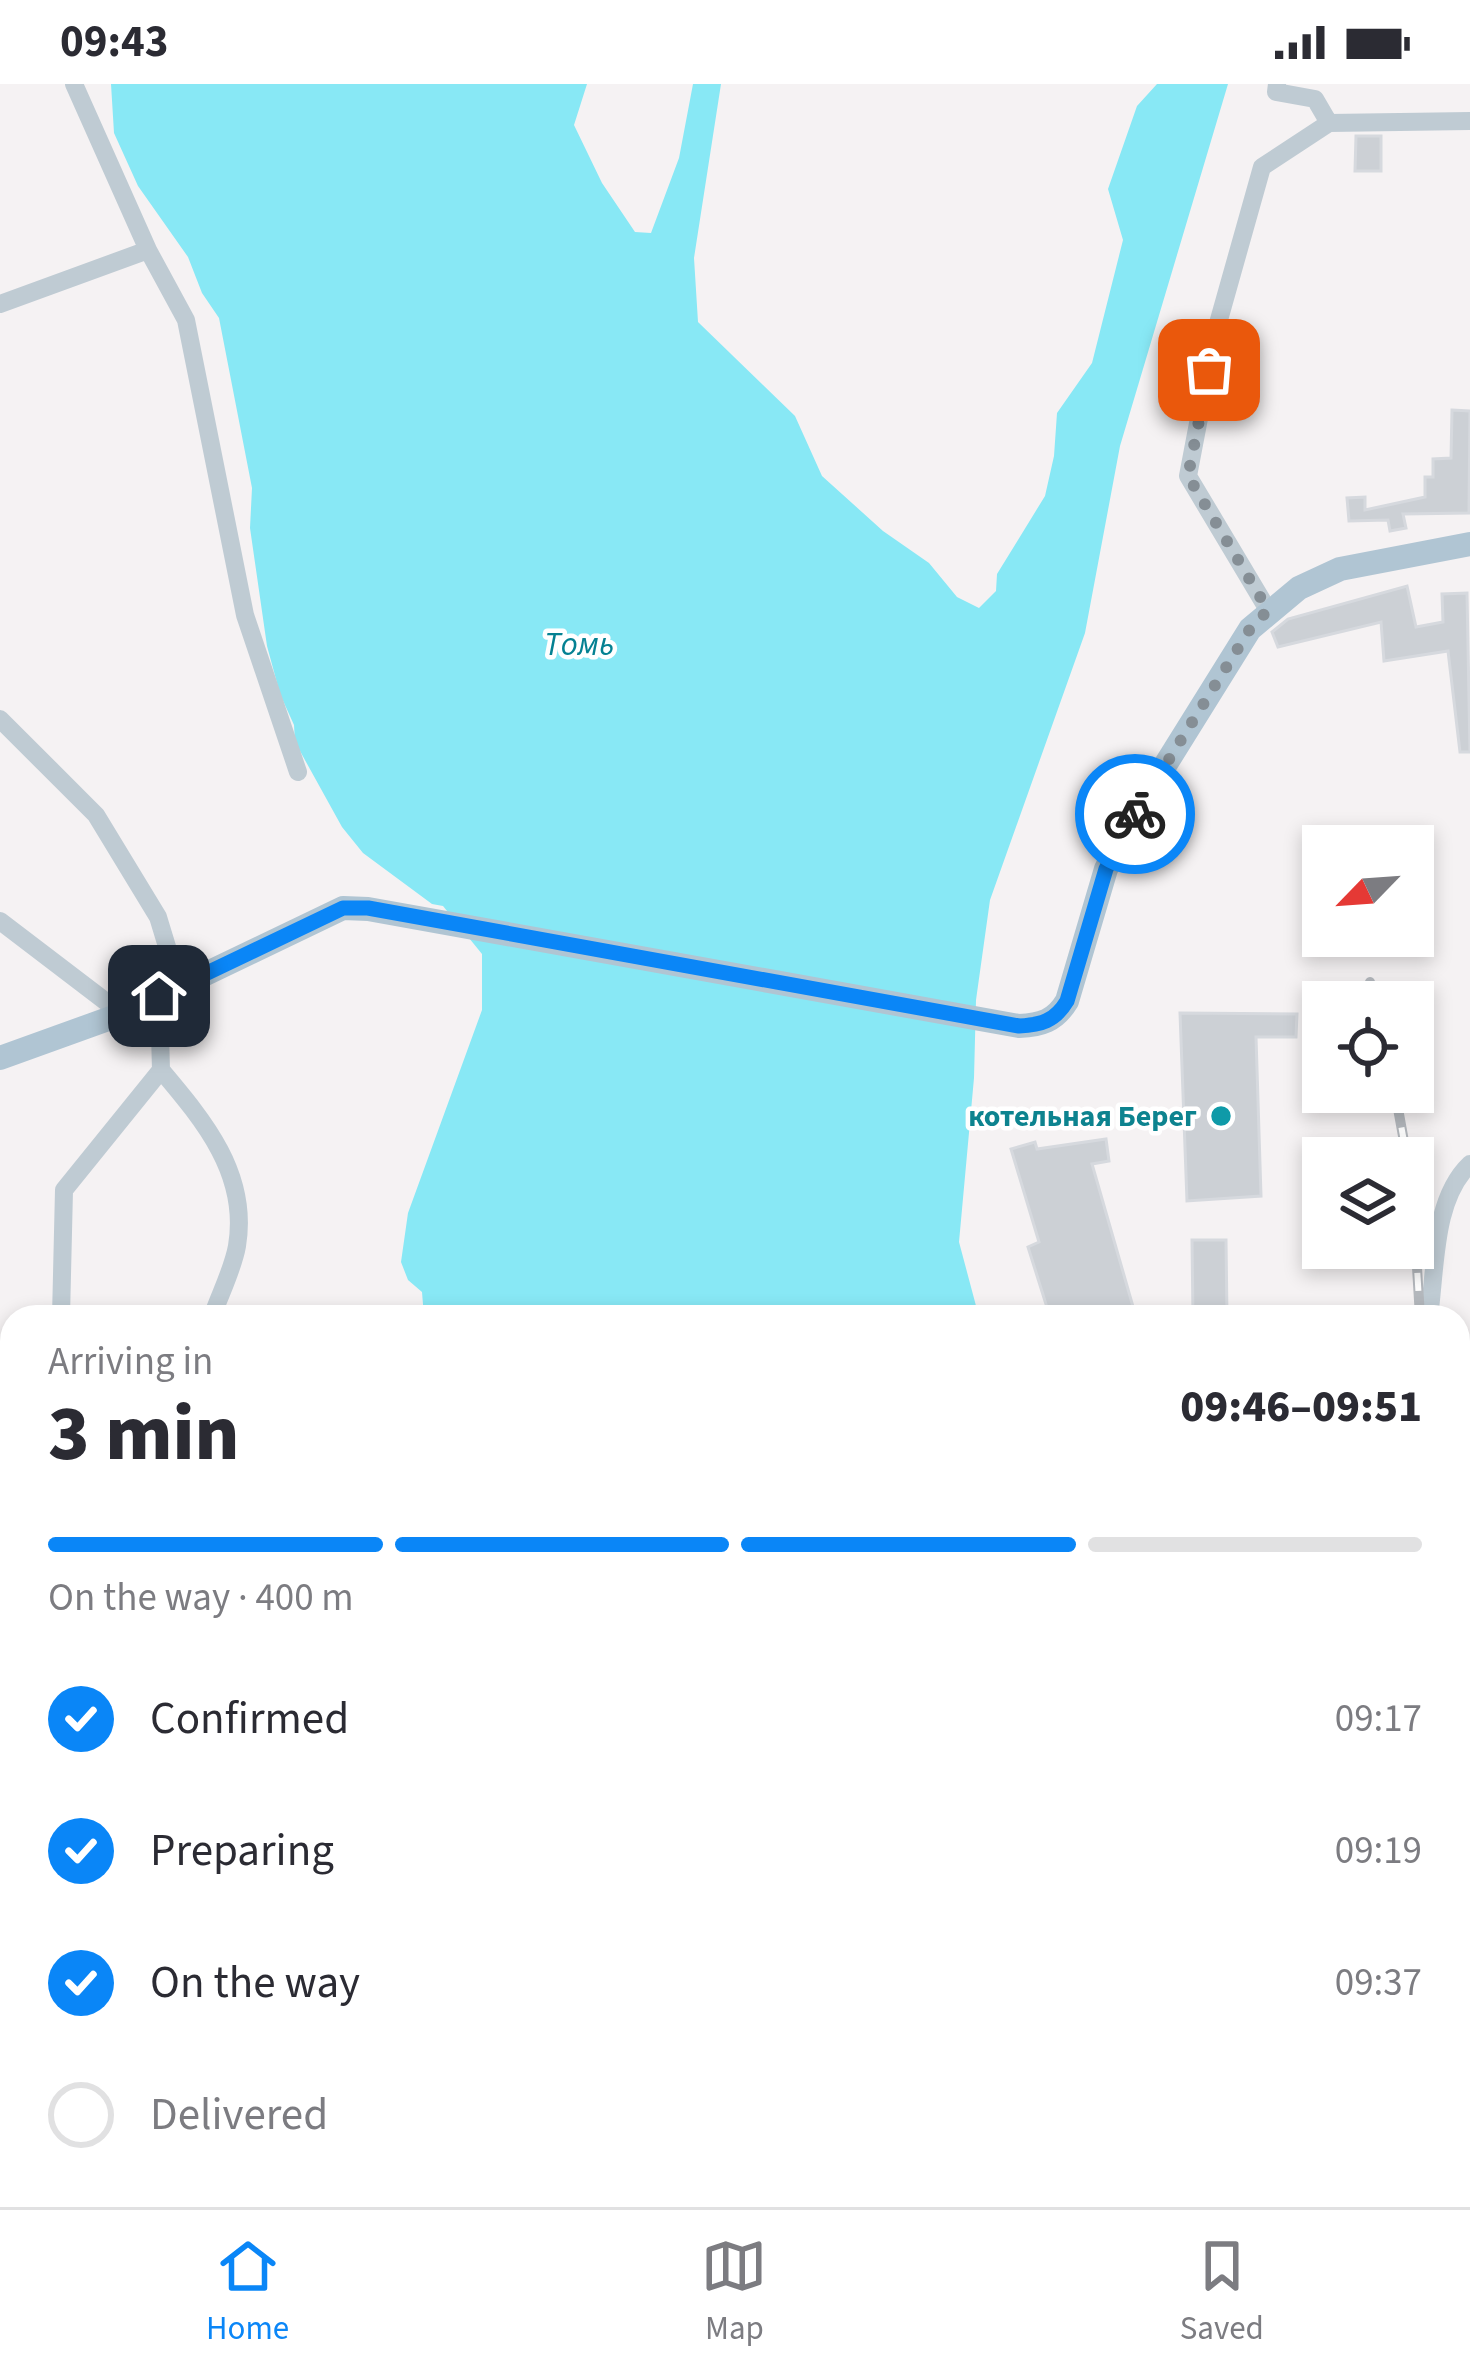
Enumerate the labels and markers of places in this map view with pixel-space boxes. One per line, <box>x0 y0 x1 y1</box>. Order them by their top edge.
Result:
pin <box>1158 319 1260 421</box>
pin <box>108 945 210 1047</box>
place label: котельная Берег <box>968 1095 1197 1138</box>
marker: котельная Берег <box>1208 1103 1234 1129</box>

